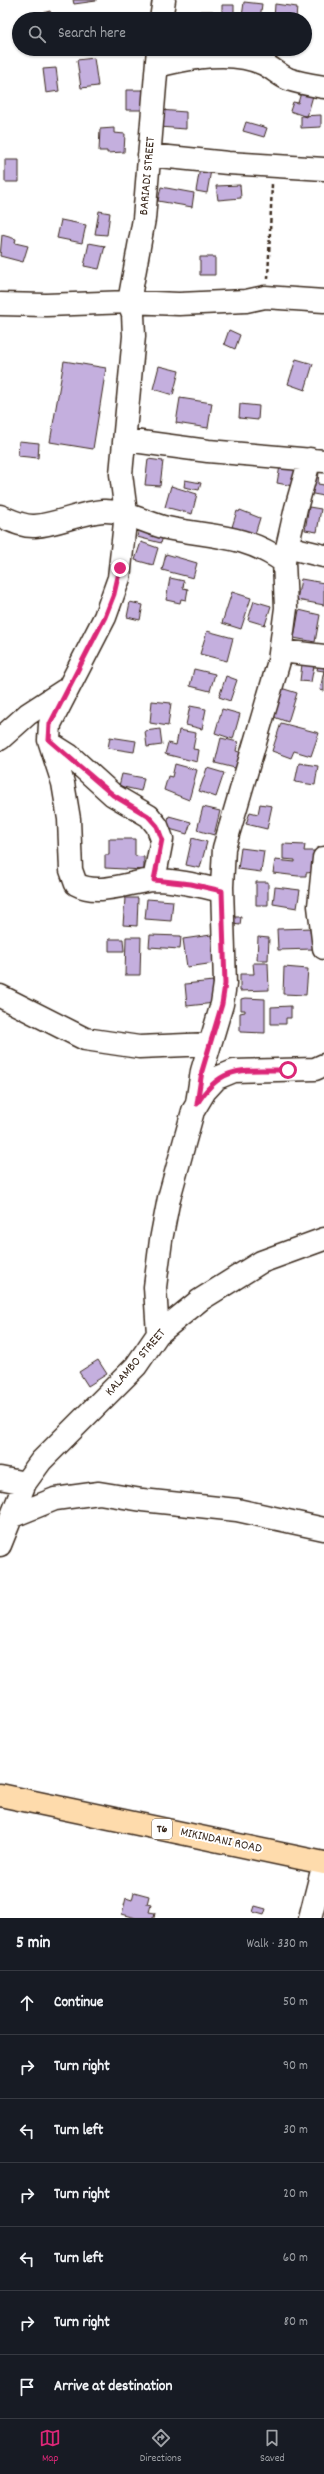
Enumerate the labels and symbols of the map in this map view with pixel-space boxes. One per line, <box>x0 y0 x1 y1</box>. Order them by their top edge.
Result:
street label: BARIADI STREET <box>135 136 161 216</box>
route end <box>111 559 129 577</box>
route start <box>279 1061 297 1079</box>
street label: KALAMBO STREET <box>101 1325 171 1401</box>
road number: T6 <box>152 1819 172 1839</box>
street label: MIKINDANI ROAD <box>178 1823 264 1859</box>

